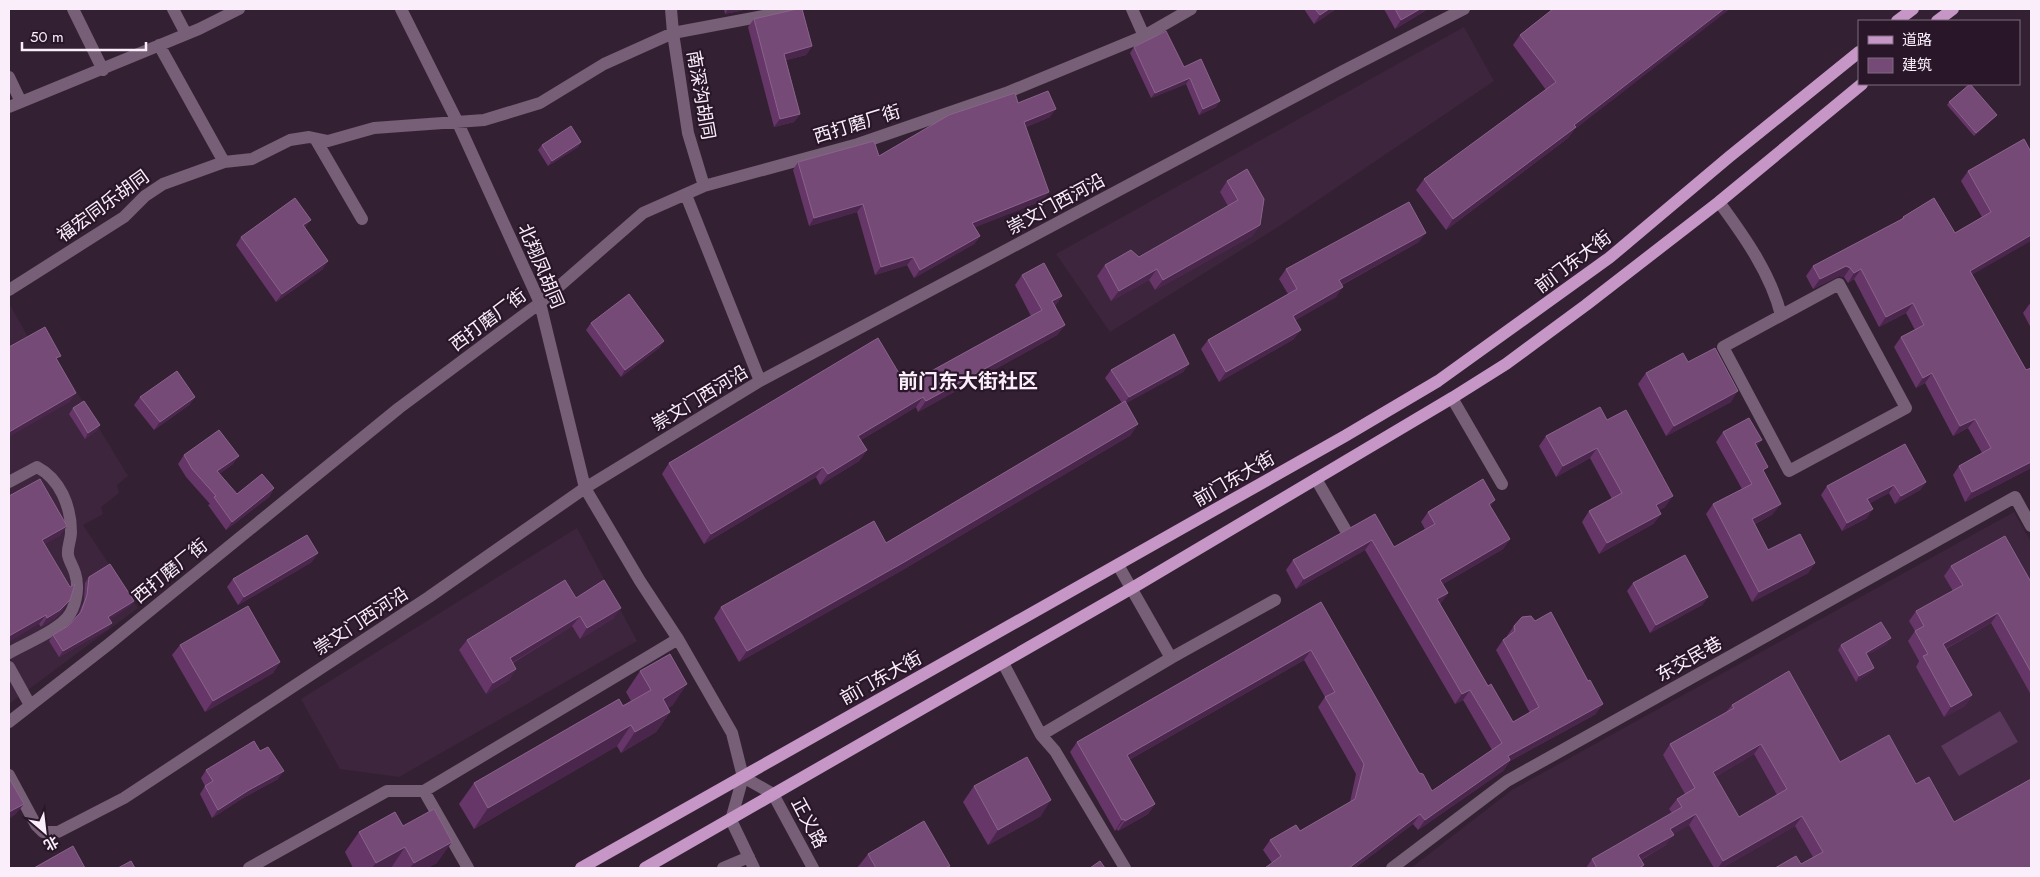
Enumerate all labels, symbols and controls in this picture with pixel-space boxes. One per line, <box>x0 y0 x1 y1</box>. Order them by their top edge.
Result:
scale bar <box>22 20 146 52</box>
legend <box>1858 20 2020 85</box>
text: 50 m <box>30 26 64 48</box>
text: 道路 <box>1902 29 1932 51</box>
street label: 南深沟胡同 <box>680 48 722 142</box>
text: 建筑 <box>1902 54 1932 76</box>
street label: 西打磨厂街 <box>810 98 904 150</box>
street label: 福宏同乐胡同 <box>52 164 154 248</box>
street label: 崇文门西河沿 <box>1002 167 1110 241</box>
street label: 北翔凤胡同 <box>511 219 571 313</box>
street label: 前门东大街 <box>1529 225 1617 299</box>
street label: 西打磨厂街 <box>444 283 532 357</box>
street label: 崇文门西河沿 <box>647 359 753 437</box>
district label: 前门东大街社区 <box>898 367 1038 396</box>
street label: 前门东大街 <box>1189 445 1279 513</box>
street label: 西打磨厂街 <box>127 533 213 609</box>
street label: 崇文门西河沿 <box>309 581 413 661</box>
street label: 东交民巷 <box>1651 630 1727 688</box>
street label: 前门东大街 <box>835 645 927 711</box>
street label: 正义路 <box>785 793 833 853</box>
north arrow <box>20 807 70 857</box>
text: 北 <box>40 831 62 856</box>

